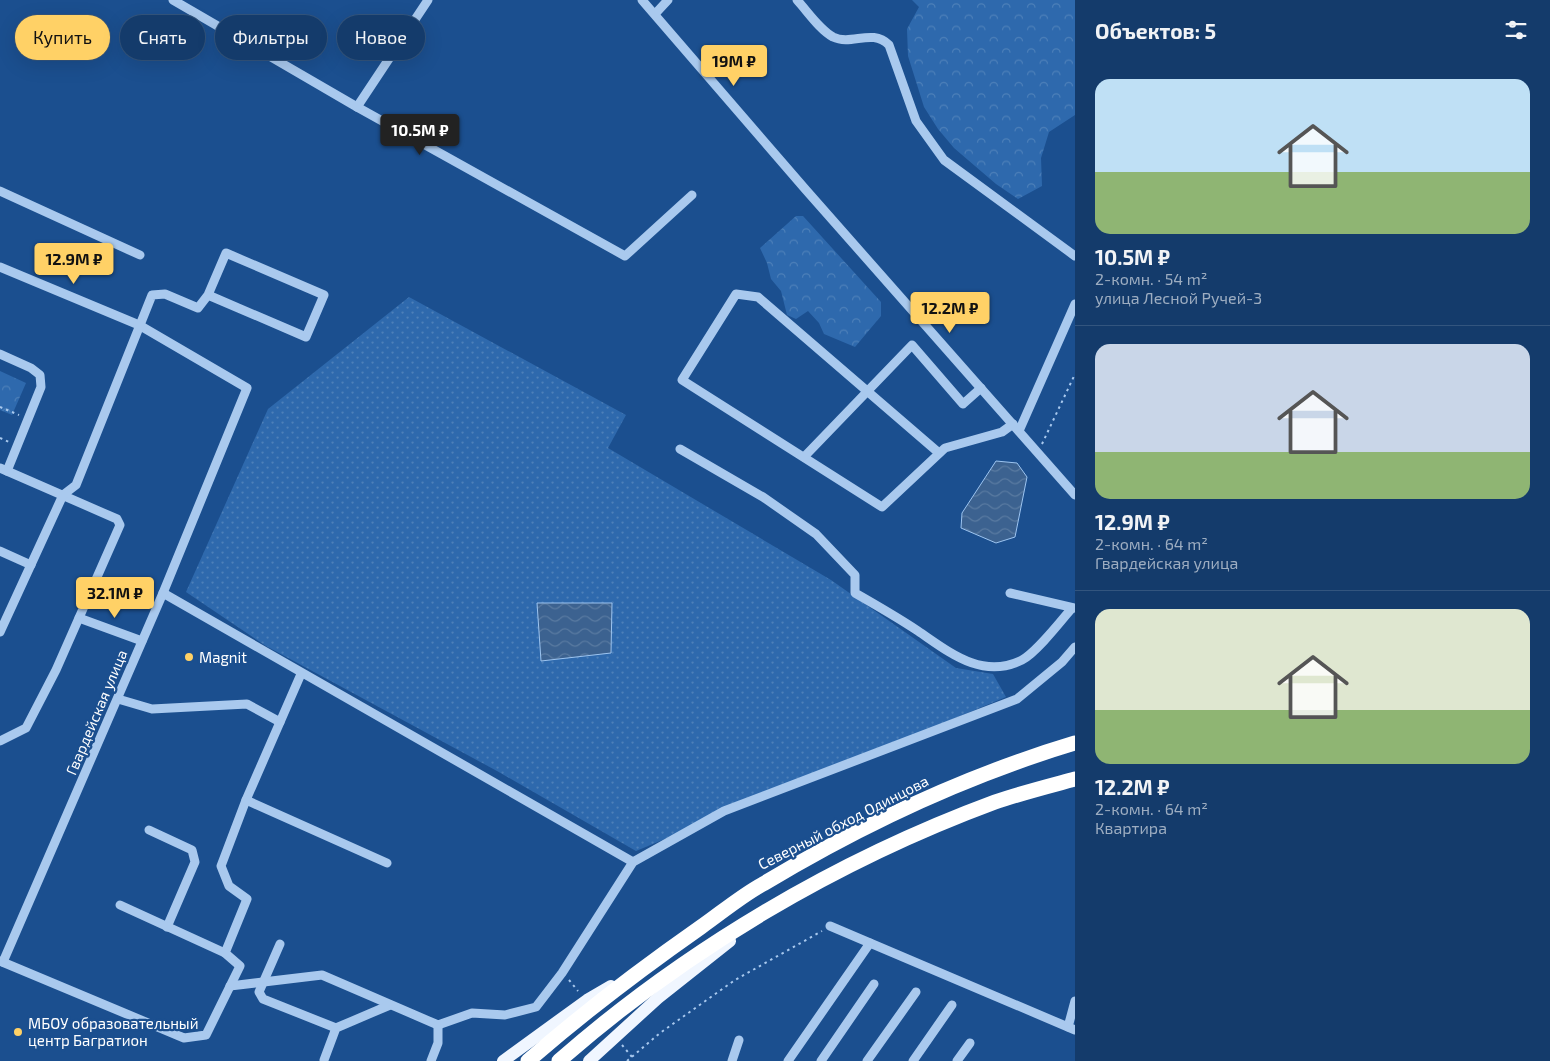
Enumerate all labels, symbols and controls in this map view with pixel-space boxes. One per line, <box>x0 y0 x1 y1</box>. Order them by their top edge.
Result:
chip: Купить <box>15 15 110 60</box>
chip: Снять <box>120 15 205 60</box>
chip: Фильтры <box>215 15 327 60</box>
chip: Новое <box>337 15 425 60</box>
icon: filters <box>1502 16 1530 44</box>
text: Объектов: 5 <box>1095 18 1216 43</box>
pin: 19M ₽ <box>699 44 769 87</box>
text: 19M ₽ <box>712 51 756 70</box>
icon: home <box>1268 111 1358 201</box>
pin: 10.5M ₽ <box>374 114 466 156</box>
text: 10.5M ₽ <box>391 120 449 139</box>
pin: 12.9M ₽ <box>28 242 120 285</box>
text: 10.5M ₽ <box>1095 244 1170 269</box>
text: 12.9M ₽ <box>45 249 103 268</box>
text: 2-комн. · 54 m² <box>1095 269 1207 288</box>
text: улица Лесной Ручей-3 <box>1095 288 1262 307</box>
pin: 12.2M ₽ <box>904 292 996 334</box>
text: 12.2M ₽ <box>922 298 978 317</box>
icon: home <box>1268 377 1358 467</box>
text: 12.9M ₽ <box>1095 509 1170 534</box>
text: 2-комн. · 64 m² <box>1095 534 1208 553</box>
text: Гвардейская улица <box>1095 553 1238 572</box>
pin: 32.1M ₽ <box>69 576 161 619</box>
text: 32.1M ₽ <box>87 583 143 602</box>
icon: home <box>1268 642 1358 732</box>
street label: Гвардейская улица <box>61 647 131 778</box>
place label: Magnit <box>199 648 247 666</box>
marker: Magnit <box>183 651 195 663</box>
street label: Северный обход Одинцова <box>755 771 931 873</box>
text: 12.2M ₽ <box>1095 774 1170 799</box>
text: 2-комн. · 64 m² <box>1095 799 1208 818</box>
text: Квартира <box>1095 818 1167 837</box>
place label: МБОУ образовательный центр Багратион <box>28 1014 199 1049</box>
marker: МБОУ образовательный центр Багратион <box>12 1026 24 1038</box>

